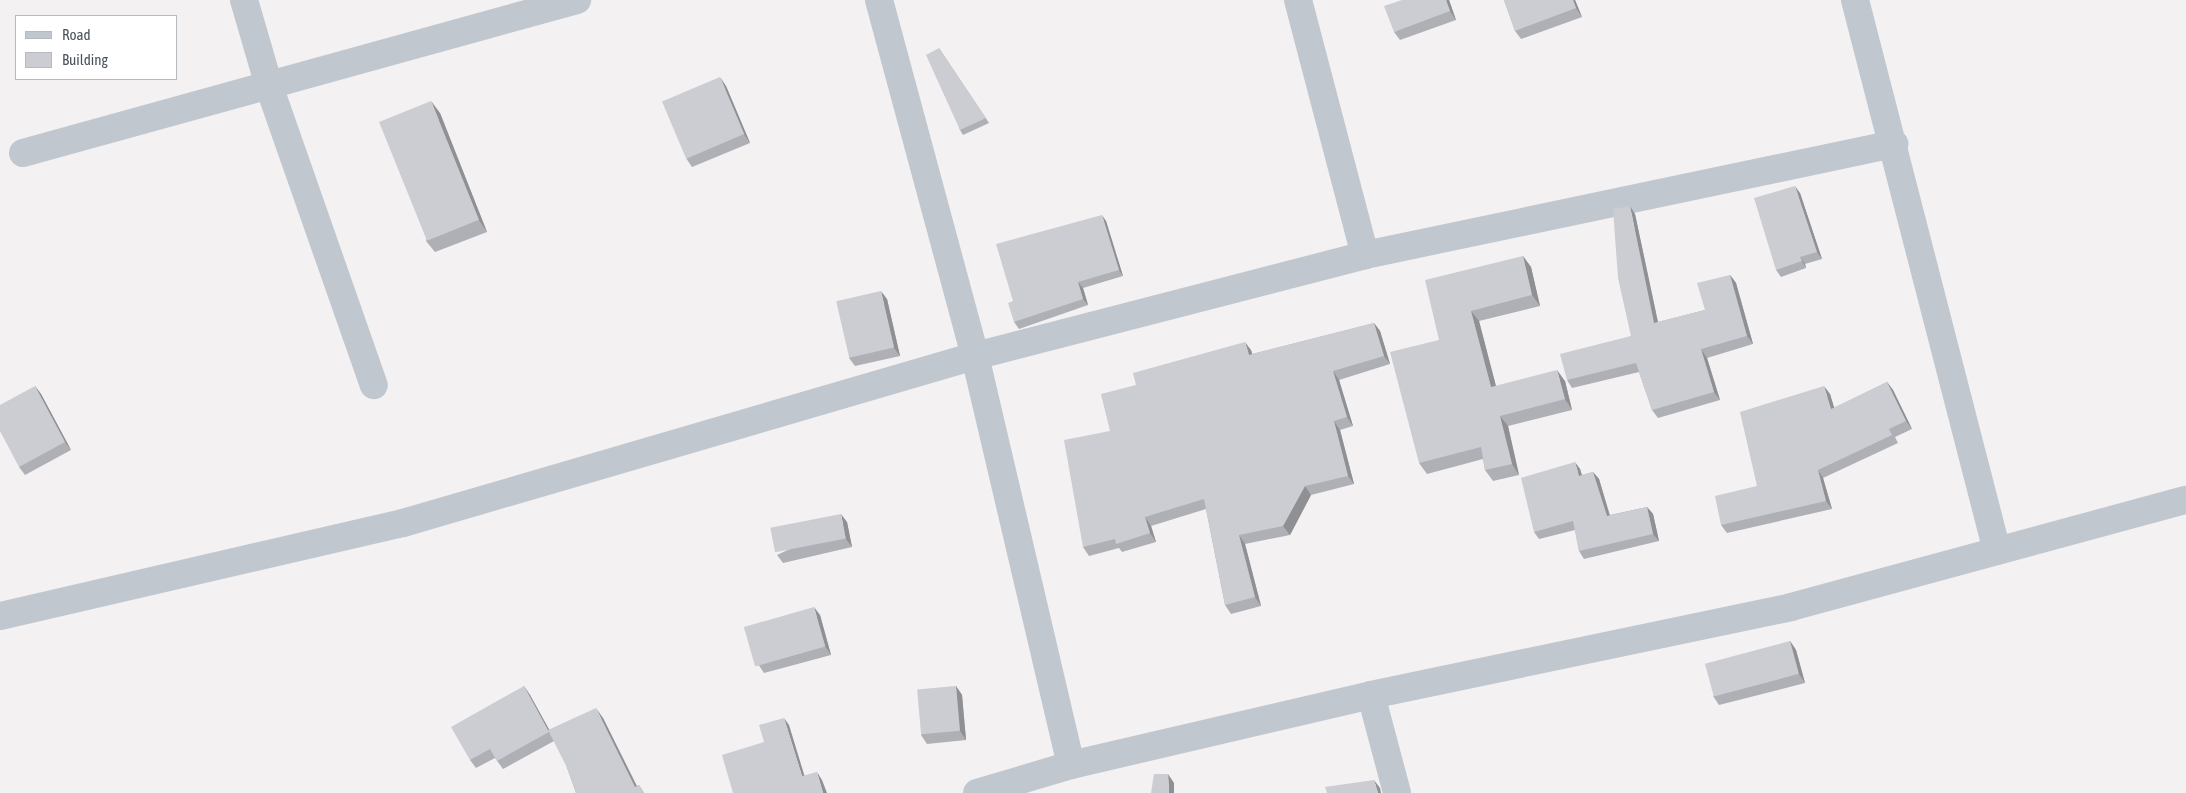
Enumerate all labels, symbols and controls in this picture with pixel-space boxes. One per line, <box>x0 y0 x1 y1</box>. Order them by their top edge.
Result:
legend <box>15 15 178 80</box>
text: Road <box>62 26 91 43</box>
text: Building <box>62 51 108 68</box>

